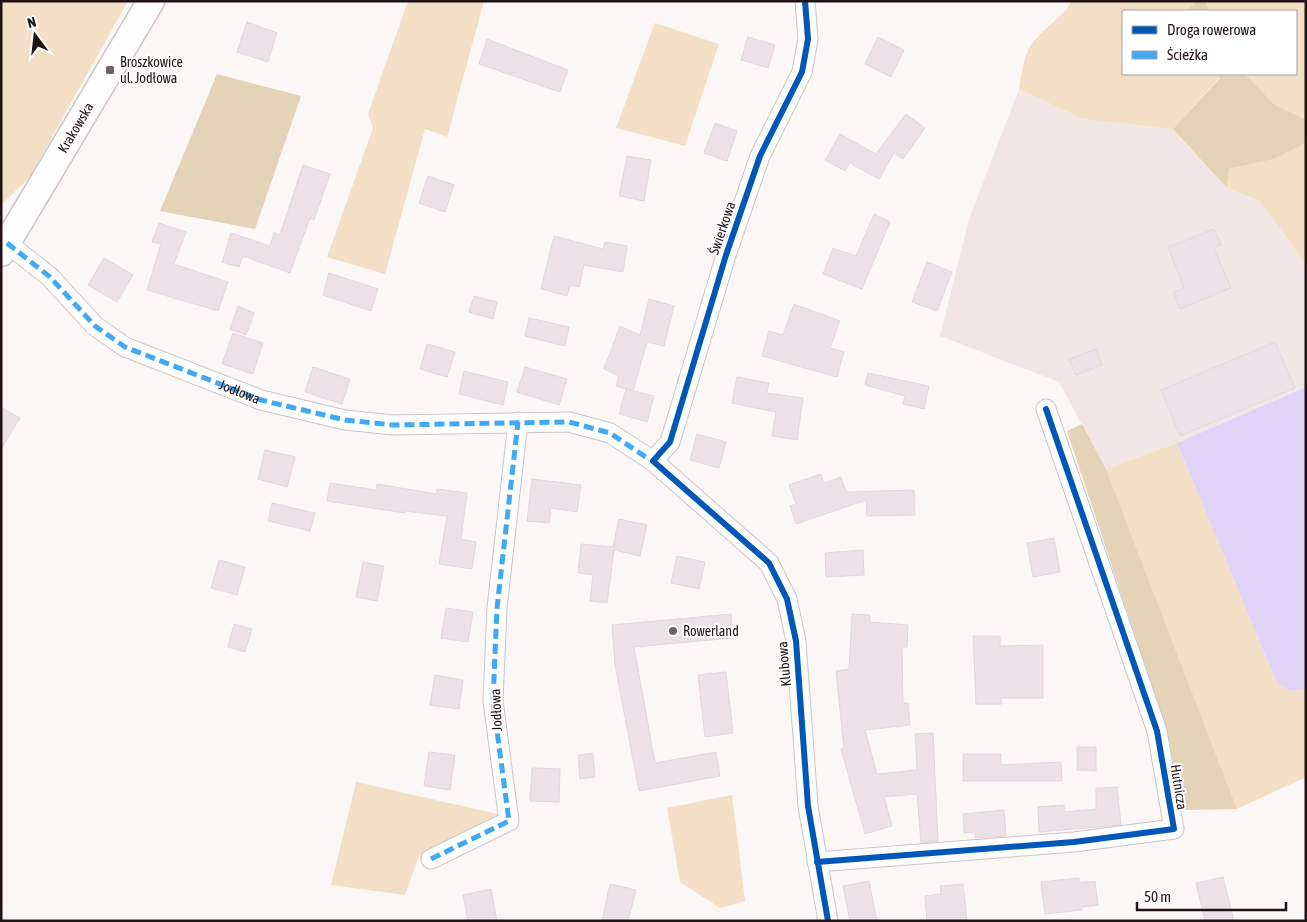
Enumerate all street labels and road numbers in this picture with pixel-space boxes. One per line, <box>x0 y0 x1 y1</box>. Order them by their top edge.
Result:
street label: Krakowska <box>55 100 97 156</box>
street label: Świerkowa <box>706 199 738 257</box>
street label: Jodłowa <box>217 377 262 407</box>
street label: Klubowa <box>774 641 794 687</box>
street label: Jodłowa <box>487 688 505 732</box>
street label: Hutnicza <box>1168 763 1190 811</box>

